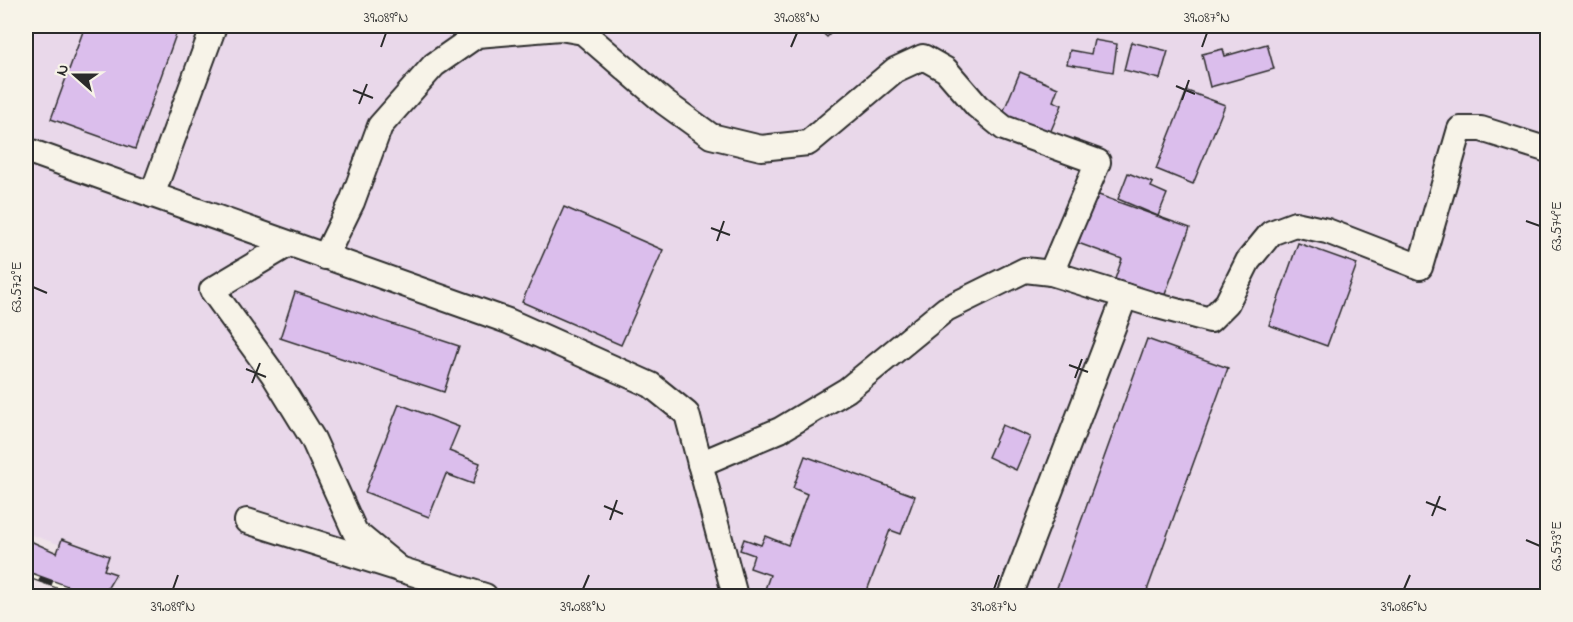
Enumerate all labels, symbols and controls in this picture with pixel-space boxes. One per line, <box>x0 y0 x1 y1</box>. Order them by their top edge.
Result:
text: 39.089°N <box>364 7 408 29</box>
text: 39.088°N <box>774 7 820 29</box>
text: 39.087°N <box>1184 7 1230 29</box>
north arrow <box>45 45 105 105</box>
text: N <box>50 61 76 80</box>
text: 63.574°E <box>1546 201 1568 251</box>
text: 63.572°E <box>6 261 28 313</box>
text: 63.573°E <box>1546 521 1568 571</box>
text: 39.089°N <box>151 596 195 618</box>
text: 39.088°N <box>560 596 606 618</box>
text: 39.087°N <box>971 596 1017 618</box>
text: 39.086°N <box>1381 596 1427 618</box>

